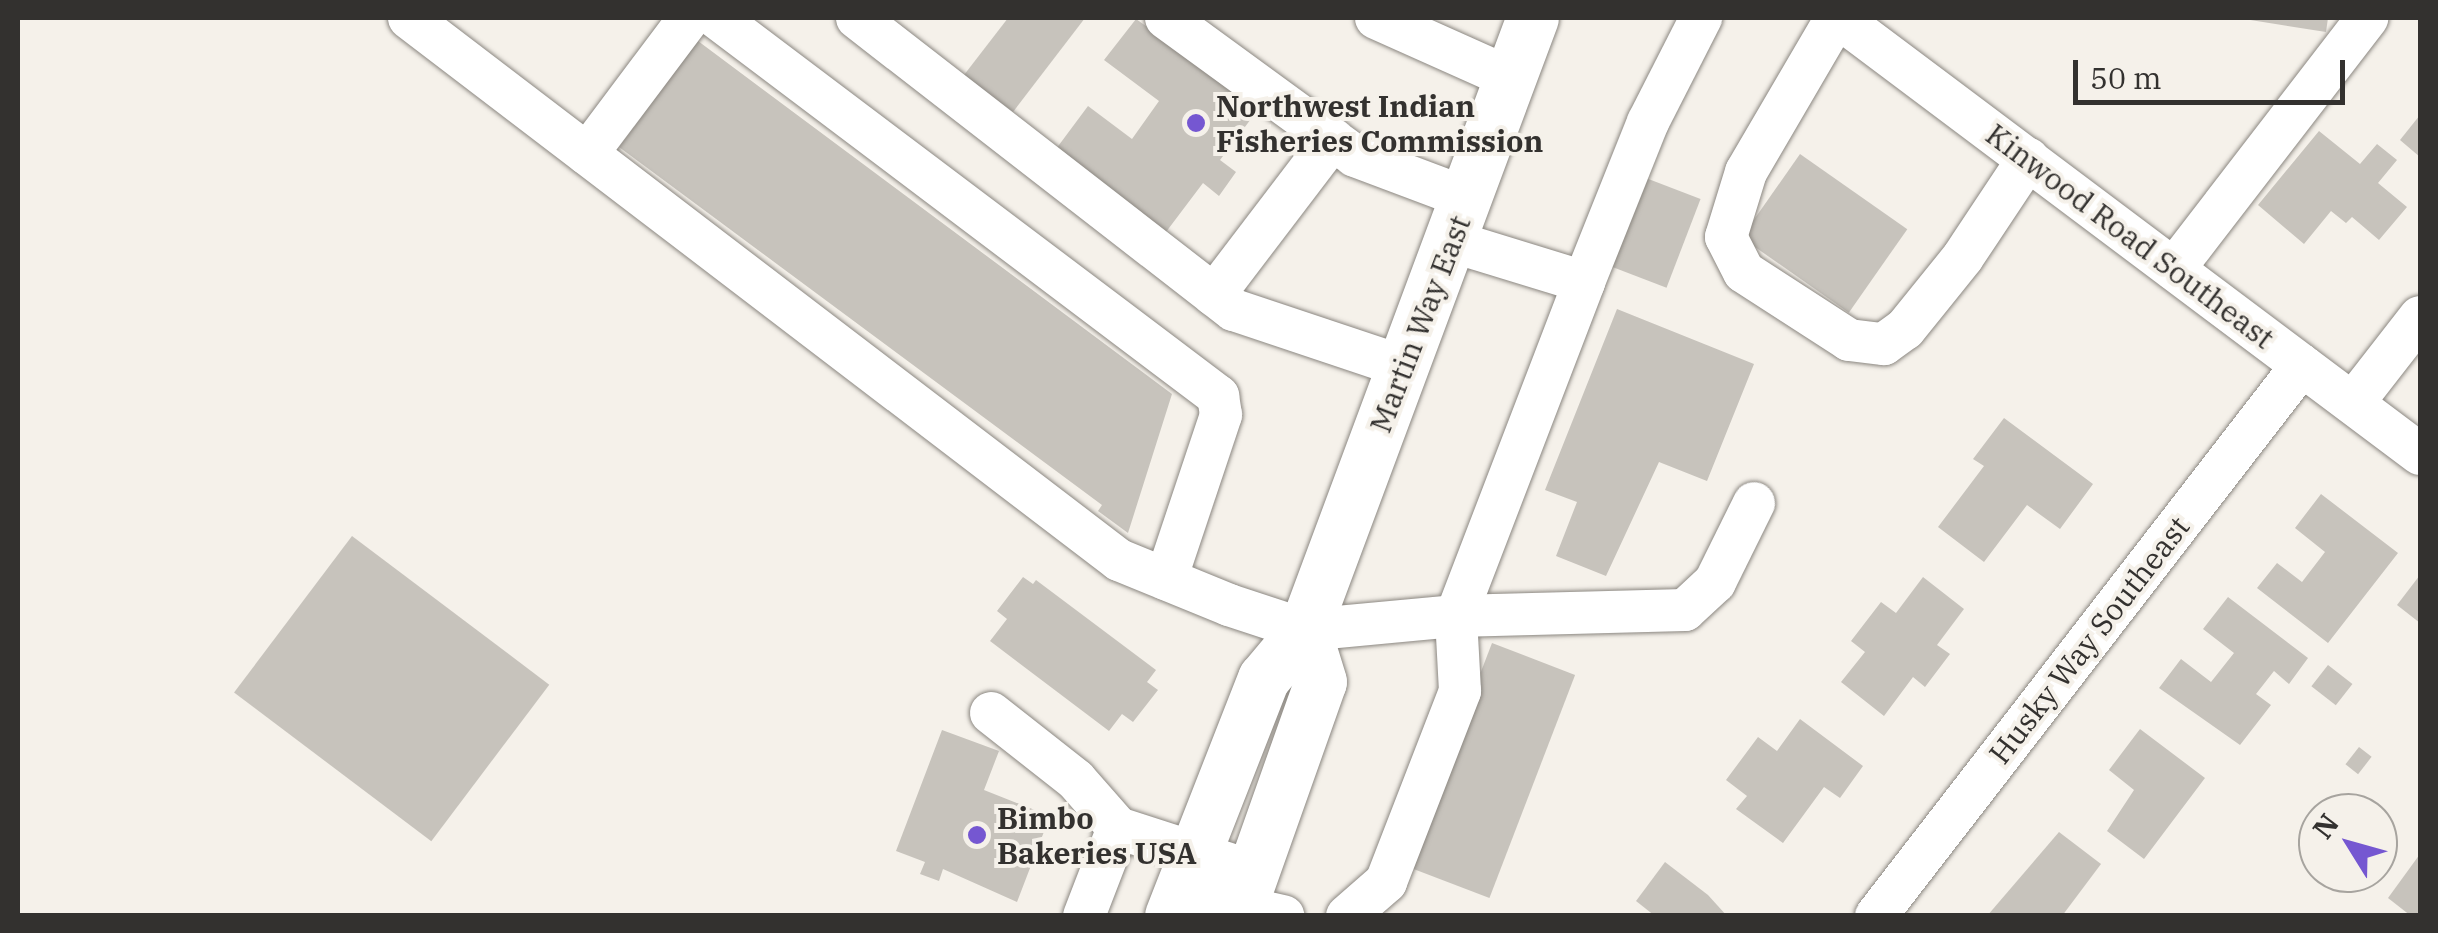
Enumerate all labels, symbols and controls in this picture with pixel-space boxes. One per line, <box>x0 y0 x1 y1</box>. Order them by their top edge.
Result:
scale bar <box>2078 40 2350 102</box>
text: 50 m <box>2090 58 2162 97</box>
place label: Northwest Indian Fisheries Commission <box>1216 88 1543 158</box>
marker: Northwest Indian Fisheries Commission <box>1185 112 1207 134</box>
street label: Kinwood Road Southeast <box>1979 116 2281 356</box>
street label: Martin Way East <box>1362 211 1478 437</box>
street label: Husky Way Southeast <box>1981 509 2197 771</box>
north arrow <box>2298 793 2398 893</box>
place label: Bimbo Bakeries USA <box>997 800 1197 870</box>
text: N <box>2304 806 2347 846</box>
marker: Bimbo Bakeries USA <box>966 824 988 846</box>

